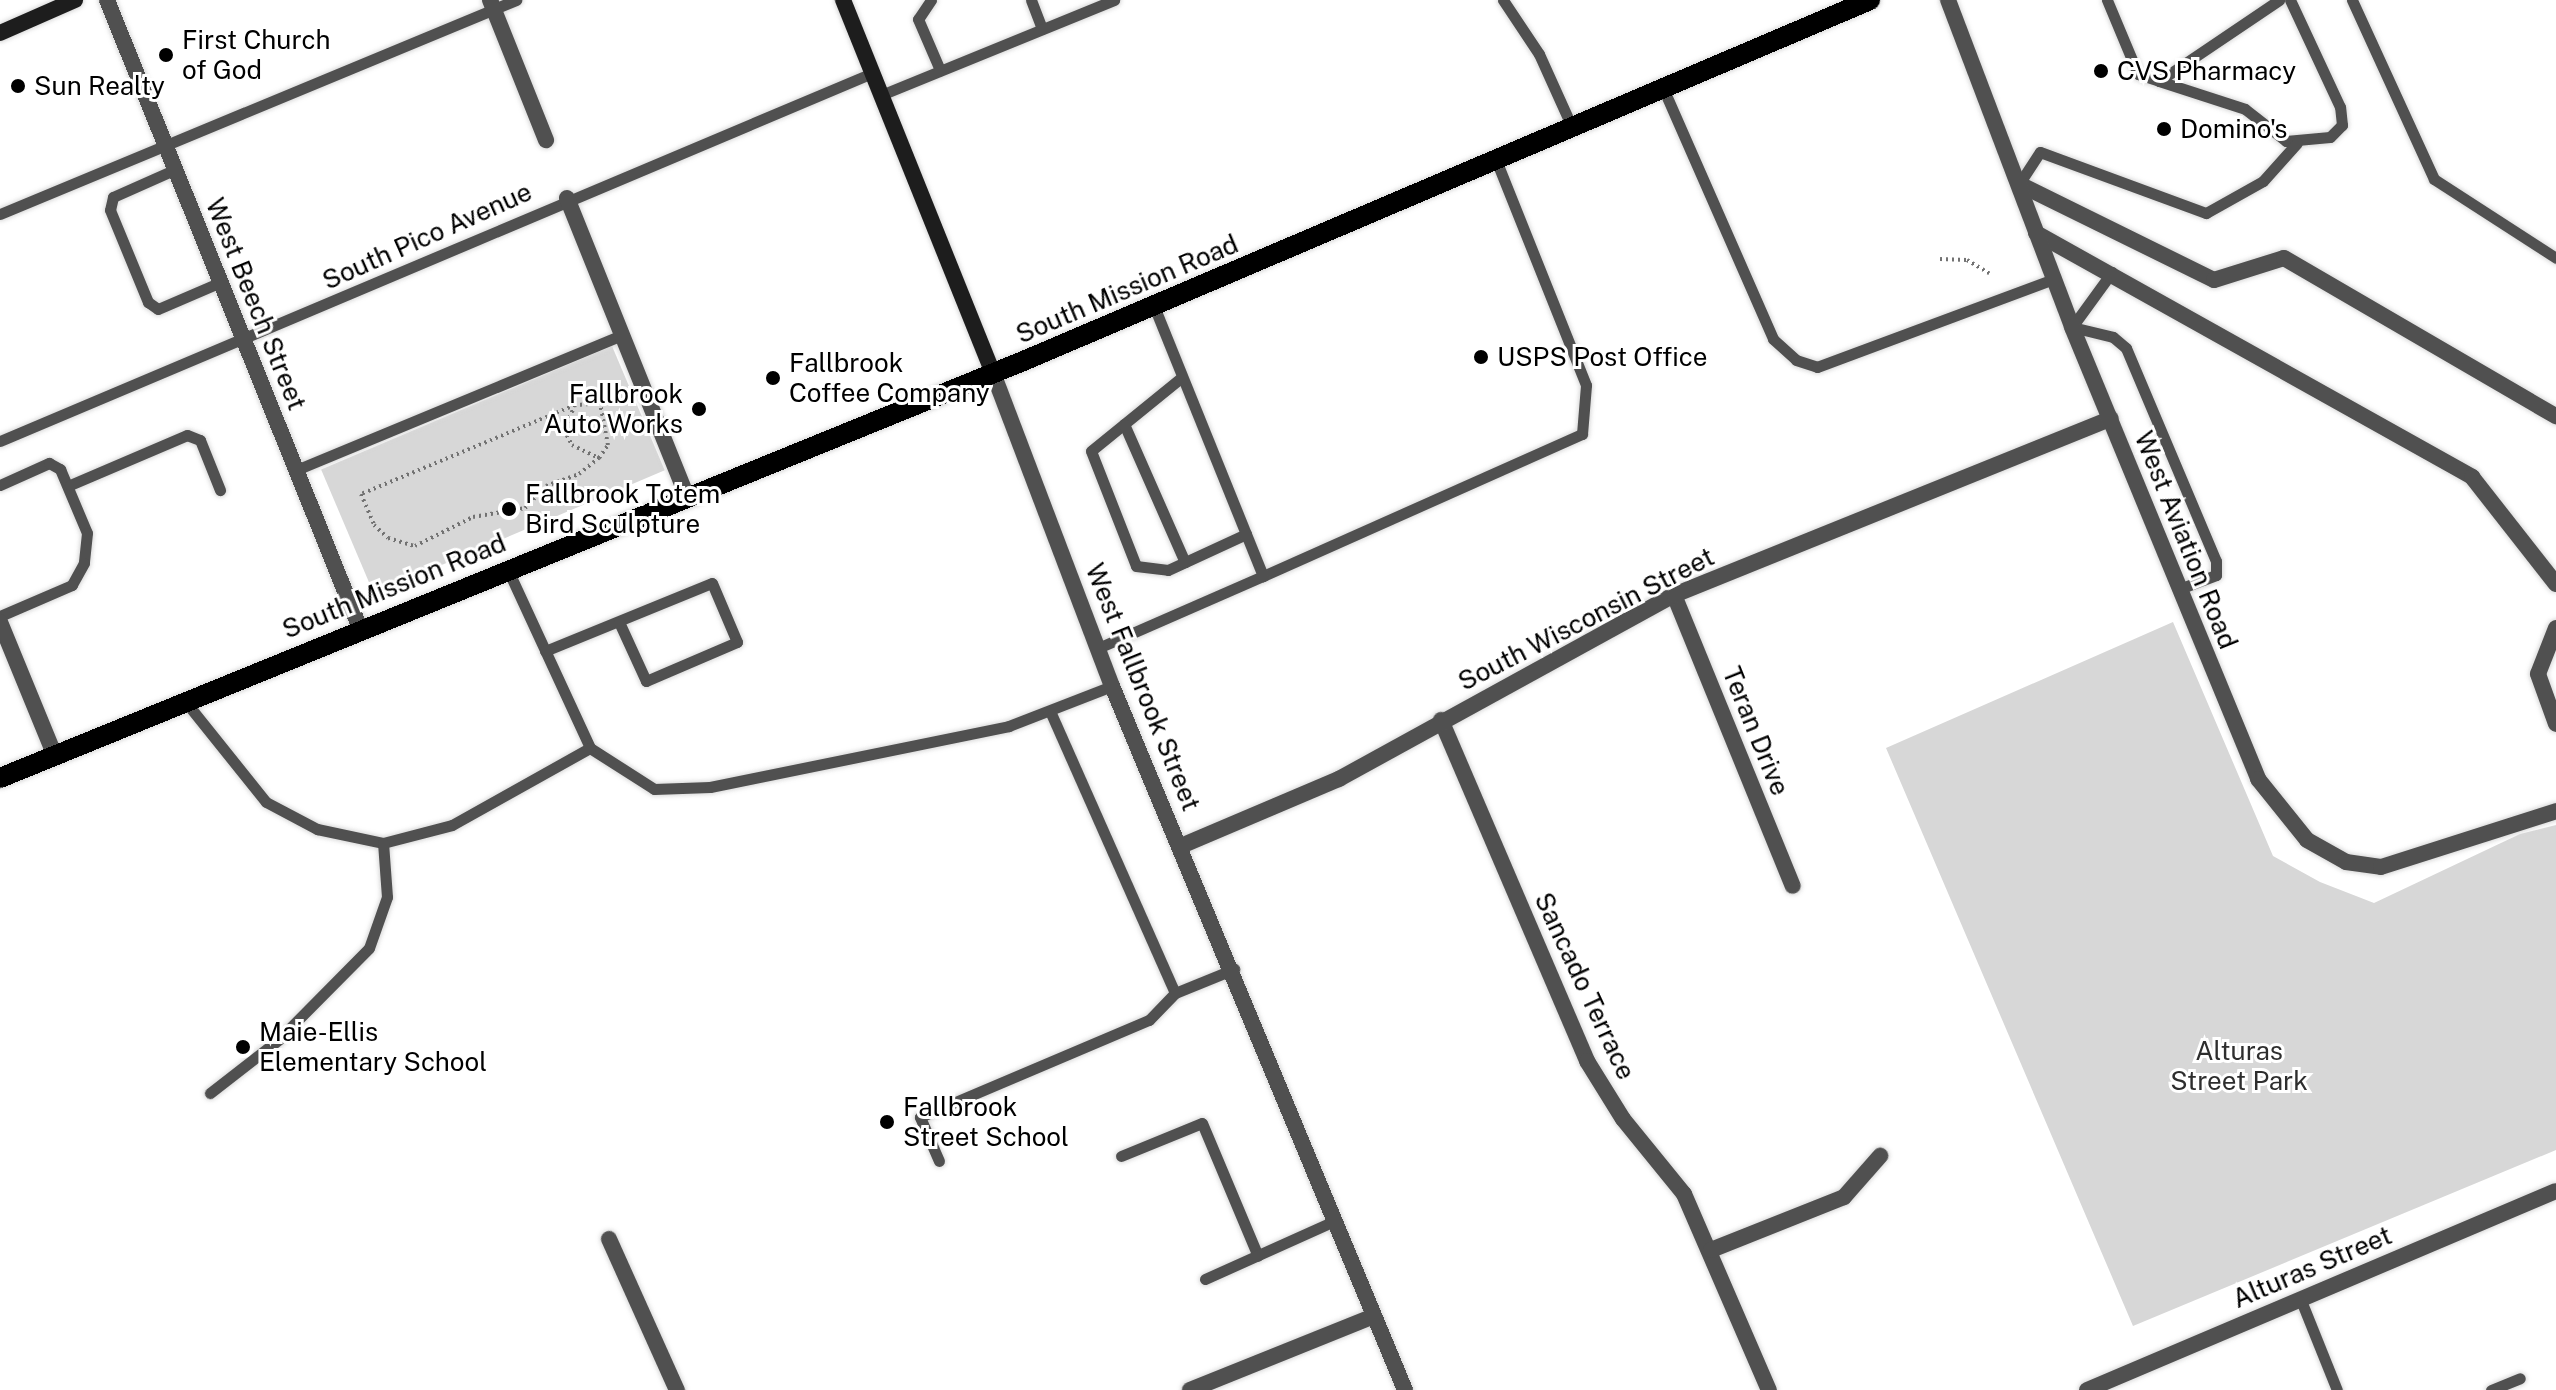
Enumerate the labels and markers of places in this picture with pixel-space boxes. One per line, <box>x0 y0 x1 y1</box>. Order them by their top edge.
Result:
place label: First Church of God <box>182 24 330 86</box>
marker: First Church of God <box>157 46 175 64</box>
place label: CVS Pharmacy <box>2117 55 2296 87</box>
marker: CVS Pharmacy <box>2092 62 2110 80</box>
place label: Sun Realty <box>34 70 165 102</box>
marker: Sun Realty <box>9 77 27 95</box>
place label: Domino's <box>2180 113 2287 145</box>
marker: Domino's <box>2155 120 2173 138</box>
place label: USPS Post Office <box>1497 341 1707 373</box>
place label: Fallbrook Coffee Company <box>789 347 990 408</box>
marker: USPS Post Office <box>1472 348 1490 366</box>
marker: Fallbrook Coffee Company <box>764 369 782 387</box>
place label: Fallbrook Auto Works <box>543 378 683 440</box>
marker: Fallbrook Auto Works <box>690 400 708 418</box>
place label: Fallbrook Totem Bird Sculpture <box>525 478 720 540</box>
marker: Fallbrook Totem Bird Sculpture <box>500 500 518 518</box>
place label: Maie-Ellis Elementary School <box>259 1016 487 1078</box>
marker: Maie-Ellis Elementary School <box>234 1038 252 1056</box>
place label: Fallbrook Street School <box>903 1091 1069 1152</box>
marker: Fallbrook Street School <box>878 1113 896 1131</box>

